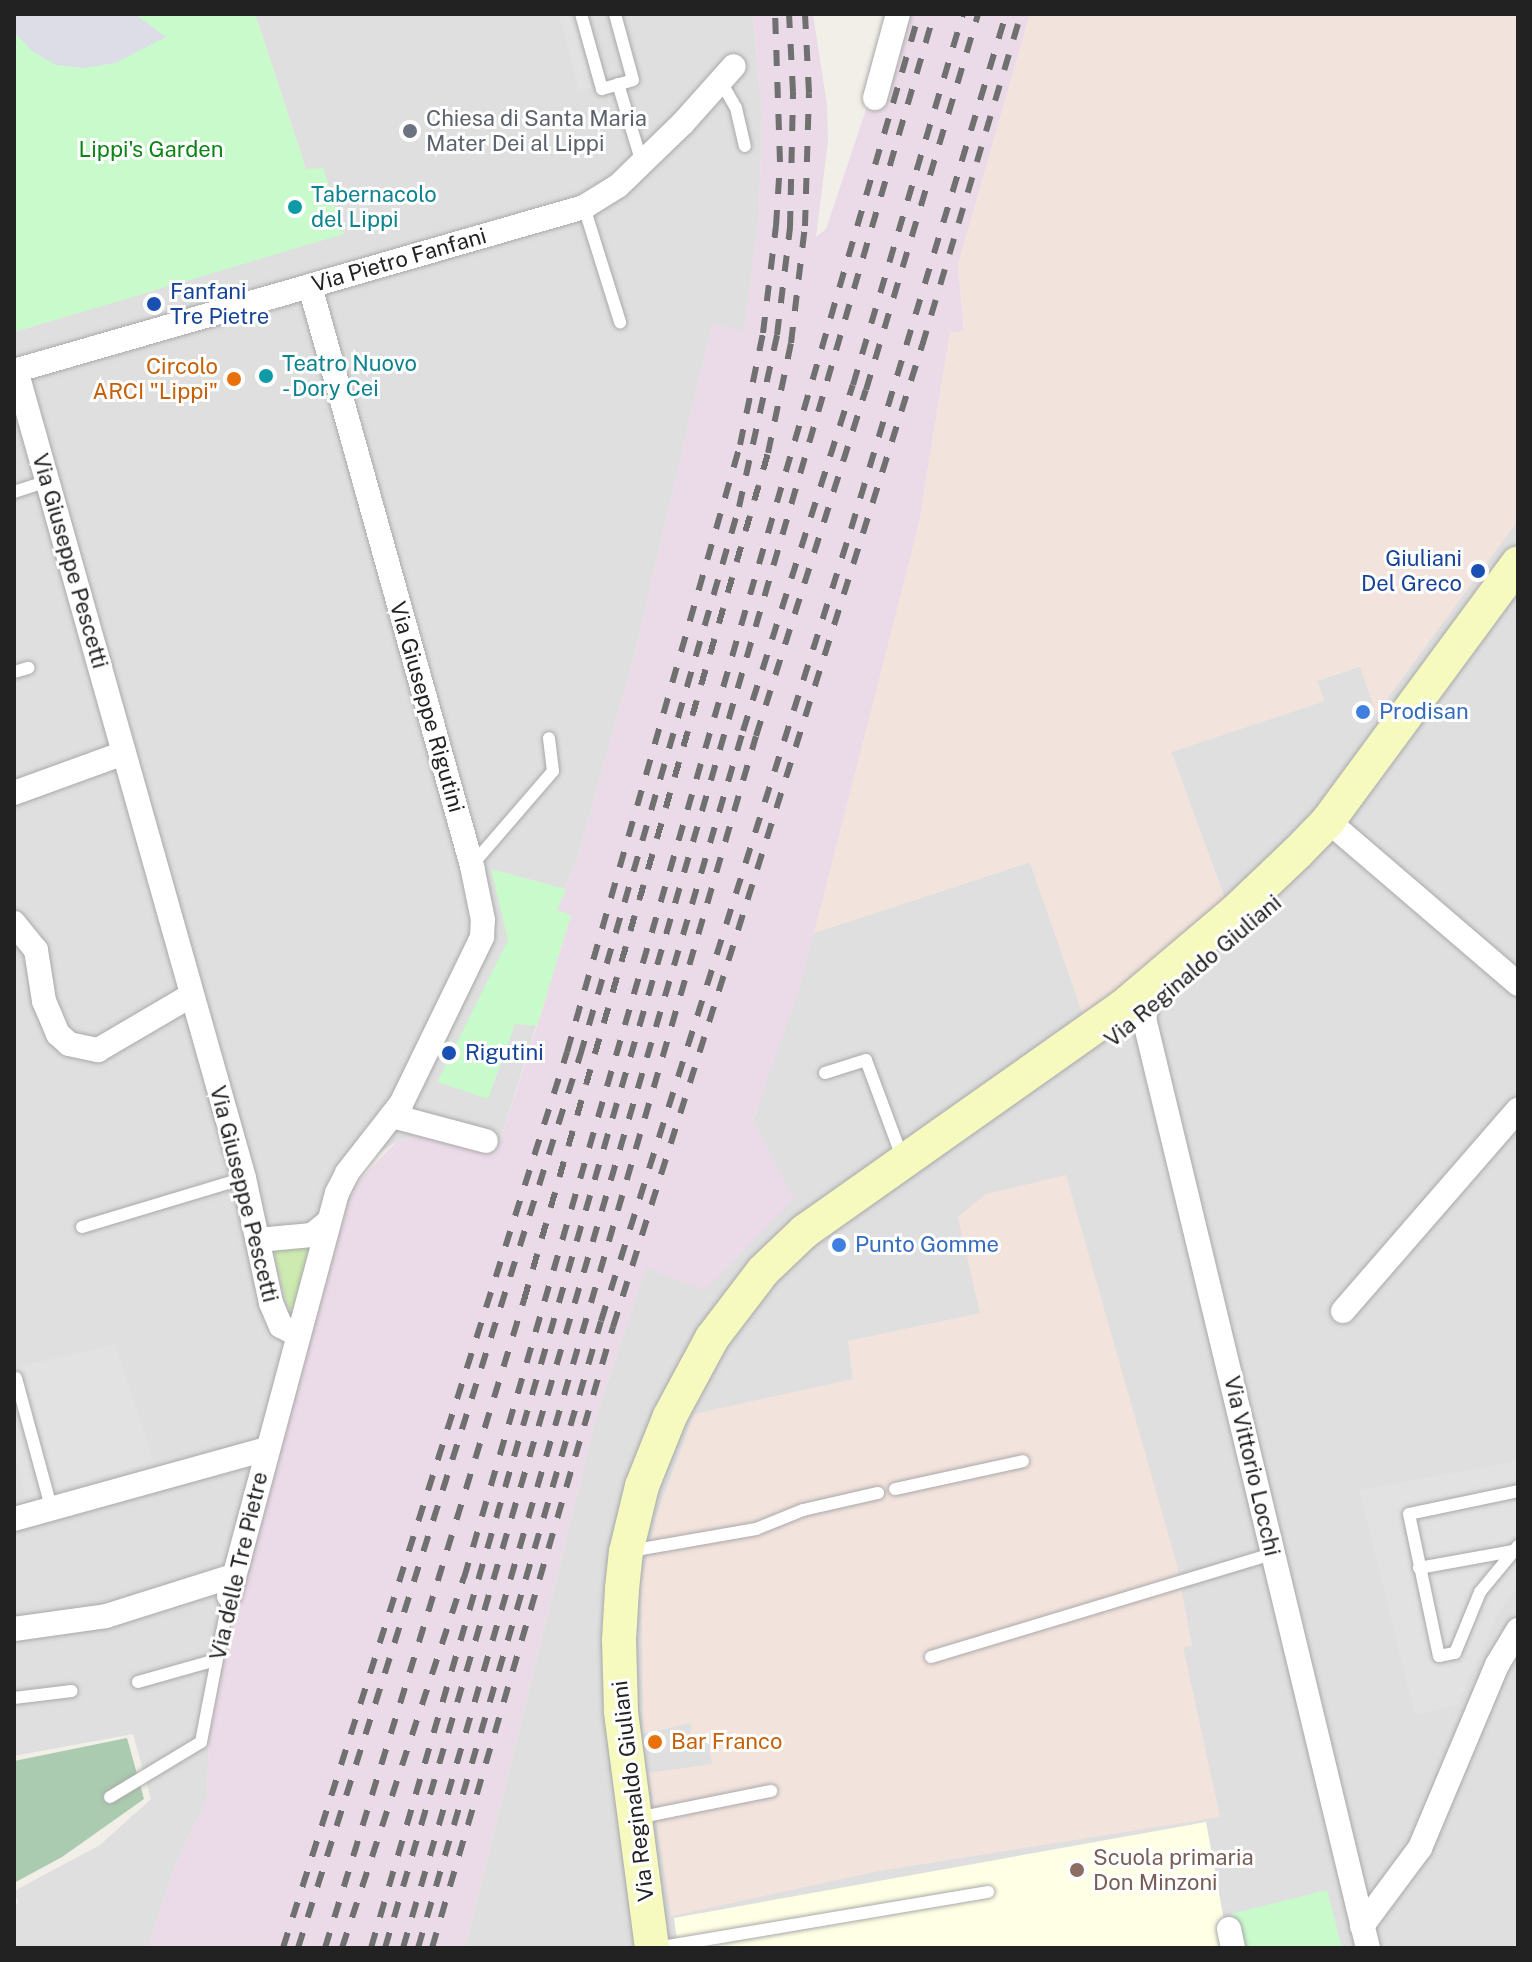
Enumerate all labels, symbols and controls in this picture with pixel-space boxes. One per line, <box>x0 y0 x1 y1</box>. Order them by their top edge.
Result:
place label: Chiesa di Santa Maria Mater Dei al Lippi <box>426 105 647 156</box>
marker: Chiesa di Santa Maria Mater Dei al Lippi <box>401 122 419 140</box>
park label: Lippi's Garden <box>78 137 224 163</box>
place label: Tabernacolo del Lippi <box>311 181 437 232</box>
marker: Tabernacolo del Lippi <box>286 198 304 216</box>
street label: Via Pietro Fanfani <box>309 222 489 298</box>
place label: Fanfani Tre Pietre <box>170 278 269 330</box>
marker: Fanfani Tre Pietre <box>145 295 163 313</box>
place label: Teatro Nuovo - Dory Cei <box>282 350 417 402</box>
place label: Circolo ARCI "Lippi" <box>93 353 218 404</box>
marker: Teatro Nuovo - Dory Cei <box>257 367 275 385</box>
marker: Circolo ARCI "Lippi" <box>225 370 243 388</box>
street label: Via Giuseppe Pescetti <box>27 450 113 672</box>
place label: Giuliani Del Greco <box>1361 545 1462 596</box>
marker: Giuliani Del Greco <box>1469 562 1487 580</box>
street label: Via Giuseppe Rigutini <box>384 598 470 816</box>
place label: Prodisan <box>1379 699 1469 725</box>
marker: Prodisan <box>1354 703 1372 721</box>
street label: Via Reginaldo Giuliani <box>1099 889 1287 1053</box>
place label: Rigutini <box>465 1040 544 1066</box>
marker: Rigutini <box>440 1044 458 1062</box>
street label: Via Giuseppe Pescetti <box>204 1083 284 1305</box>
place label: Punto Gomme <box>855 1232 999 1258</box>
marker: Punto Gomme <box>830 1236 848 1254</box>
street label: Via Vittorio Locchi <box>1218 1373 1286 1559</box>
street label: Via delle Tre Pietre <box>204 1469 274 1663</box>
street label: Via Reginaldo Giuliani <box>606 1679 660 1903</box>
place label: Bar Franco <box>671 1729 782 1755</box>
marker: Bar Franco <box>646 1733 664 1751</box>
place label: Scuola primaria Don Minzoni <box>1093 1844 1254 1896</box>
marker: Scuola primaria Don Minzoni <box>1068 1861 1086 1879</box>

